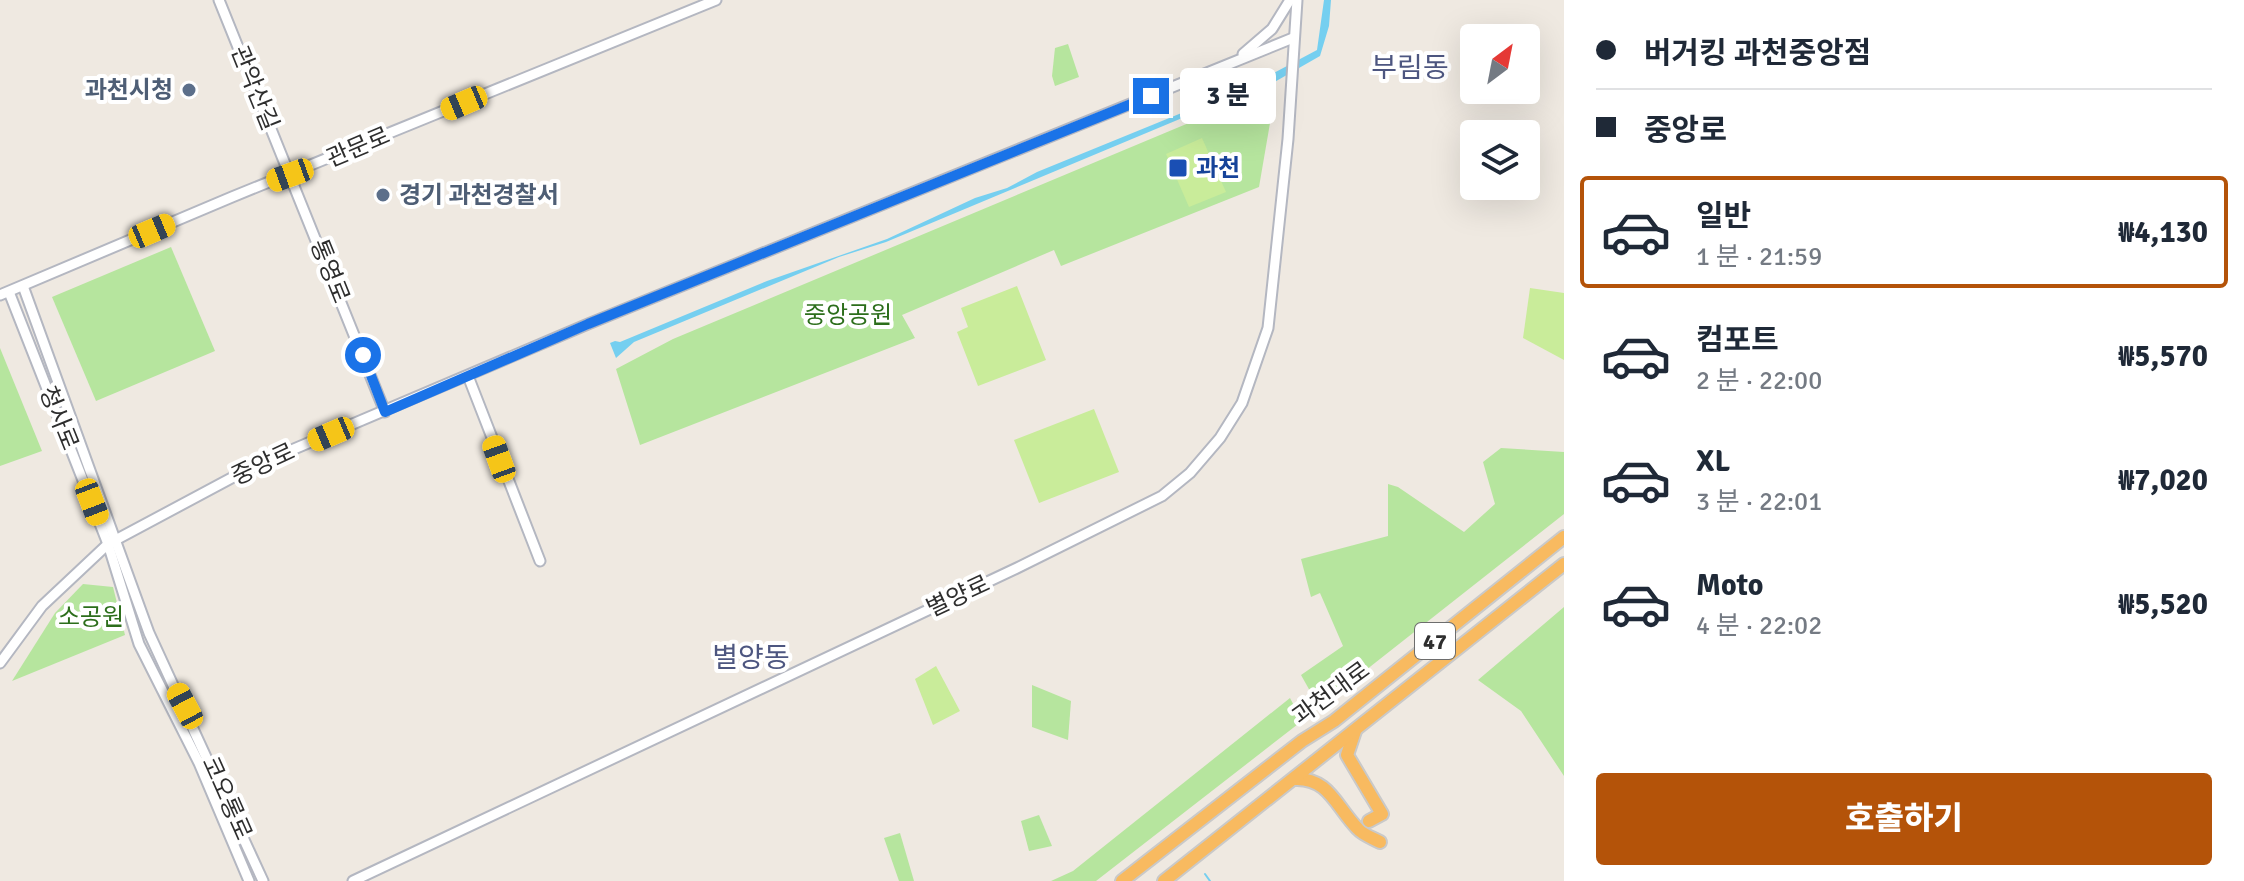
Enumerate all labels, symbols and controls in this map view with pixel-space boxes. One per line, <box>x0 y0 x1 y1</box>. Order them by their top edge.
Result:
north arrow <box>1460 24 1540 104</box>
map controls <box>1460 24 1540 200</box>
text: 버거킹 과천중앙점 <box>1644 35 1871 72</box>
street label: 관악산길 <box>225 41 285 135</box>
district label: 부림동 <box>1371 51 1449 85</box>
callout: 3 분 <box>1179 68 1275 124</box>
place label: 과천시청 <box>85 75 173 105</box>
route end <box>1133 78 1169 114</box>
text: 3 분 <box>1206 80 1250 112</box>
marker: 과천시청 <box>180 81 198 99</box>
car <box>437 83 491 123</box>
text: 중앙로 <box>1644 112 1727 149</box>
street label: 관문로 <box>322 120 394 174</box>
button: layers <box>1460 120 1540 200</box>
place label: 과천 <box>1196 153 1240 183</box>
car <box>263 156 317 194</box>
marker: 과천 <box>1167 157 1189 179</box>
place label: 경기 과천경찰서 <box>399 180 559 210</box>
marker: 경기 과천경찰서 <box>374 186 392 204</box>
icon: car <box>1600 196 1672 268</box>
text: 일반 <box>1696 198 1751 235</box>
car <box>125 211 179 251</box>
text: ₩4,130 <box>2118 214 2208 251</box>
street label: 통영로 <box>304 235 356 307</box>
text: 1 분 · 21:59 <box>1696 241 1822 273</box>
park label: 중앙공원 <box>804 300 892 330</box>
icon: car <box>1600 320 1672 392</box>
text: 컴포트 <box>1696 322 1779 359</box>
route start <box>345 337 381 373</box>
text: ₩5,570 <box>2118 338 2208 375</box>
text: 2 분 · 22:00 <box>1696 365 1822 397</box>
street label: 청사로 <box>33 382 85 454</box>
car <box>304 414 358 454</box>
car <box>480 432 518 486</box>
street label: 중앙로 <box>227 436 299 492</box>
text: XL <box>1696 443 1730 480</box>
icon: car <box>1600 444 1672 516</box>
text: ₩7,020 <box>2118 462 2208 499</box>
car <box>72 475 112 529</box>
text: 3 분 · 22:01 <box>1696 486 1822 518</box>
text: Moto <box>1696 567 1763 604</box>
street label: 별양로 <box>922 568 994 624</box>
icon: car <box>1600 568 1672 640</box>
text: ₩5,520 <box>2118 586 2208 623</box>
park label: 소공원 <box>58 602 124 632</box>
text: 4 분 · 22:02 <box>1696 610 1822 642</box>
road number: 47 <box>1415 623 1455 659</box>
district label: 별양동 <box>712 641 790 675</box>
street label: 과천대로 <box>1286 655 1376 731</box>
car <box>163 679 207 733</box>
street label: 코오롱로 <box>195 752 259 844</box>
button: 호출하기 <box>1596 773 2212 865</box>

